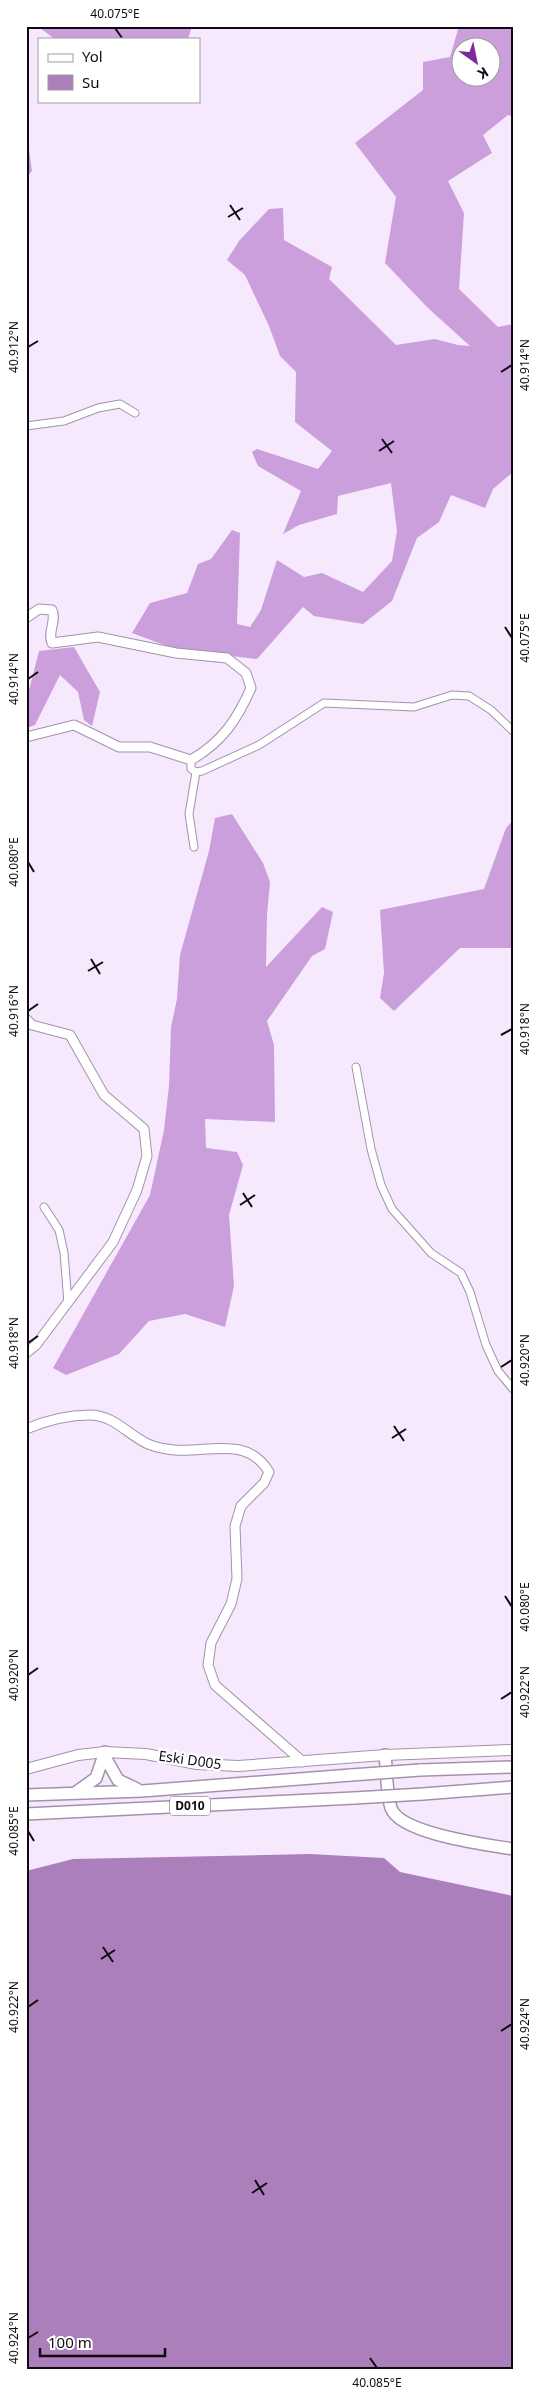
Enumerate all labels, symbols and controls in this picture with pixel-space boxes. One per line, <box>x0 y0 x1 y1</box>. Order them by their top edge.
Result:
text: 40.075°E <box>90 5 140 22</box>
legend <box>38 38 200 102</box>
north arrow <box>452 38 502 88</box>
text: Yol <box>82 46 103 66</box>
text: K <box>474 63 492 84</box>
text: Su <box>82 72 100 92</box>
text: 40.912°N <box>5 321 22 373</box>
text: 40.914°N <box>516 339 533 391</box>
text: 40.075°E <box>516 613 533 663</box>
text: 40.914°N <box>5 653 22 705</box>
text: 40.080°E <box>5 837 22 887</box>
text: 40.916°N <box>5 985 22 1037</box>
text: 40.918°N <box>516 1003 533 1055</box>
text: 40.918°N <box>5 1317 22 1369</box>
text: 40.920°N <box>516 1334 533 1386</box>
text: 40.080°E <box>516 1582 533 1632</box>
text: 40.920°N <box>5 1649 22 1701</box>
text: 40.922°N <box>516 1666 533 1718</box>
street label: Eski D005 <box>157 1746 223 1773</box>
road number: D010 <box>170 1796 210 1815</box>
text: 40.085°E <box>5 1806 22 1856</box>
text: 40.922°N <box>5 1981 22 2033</box>
text: 40.924°N <box>516 1998 533 2050</box>
text: 40.924°N <box>5 2312 22 2364</box>
scale bar <box>40 2326 165 2358</box>
text: 100 m <box>48 2332 92 2352</box>
text: 40.085°E <box>352 2374 402 2391</box>

